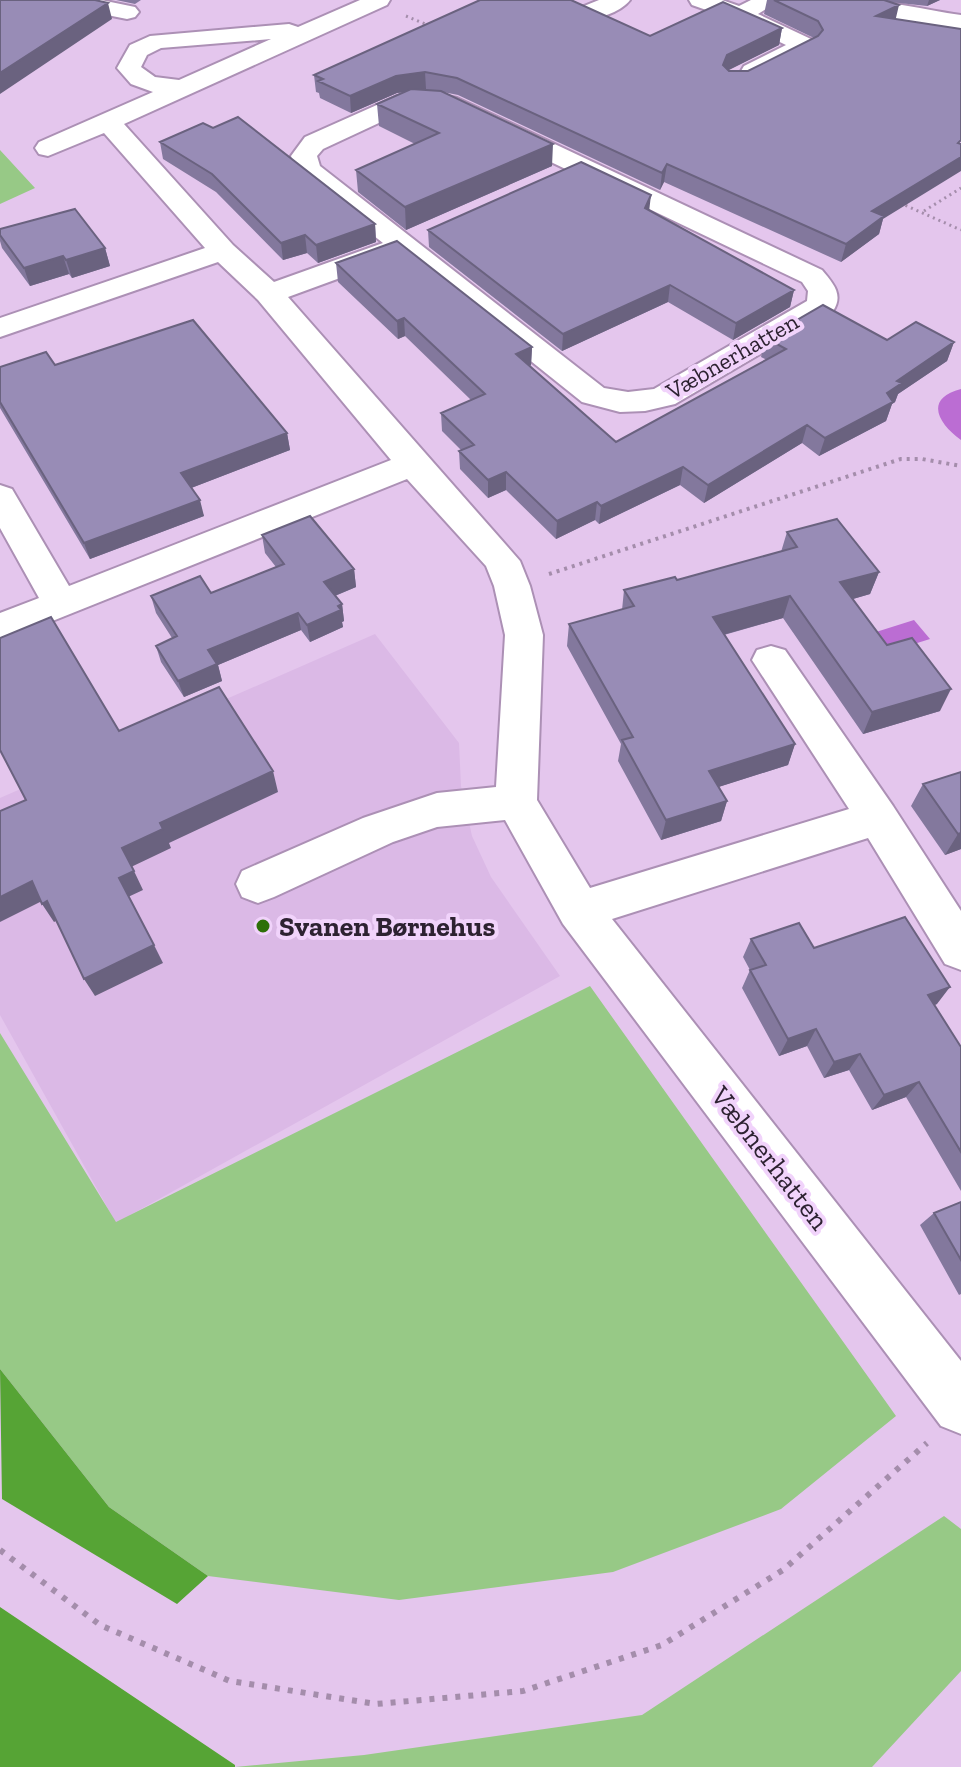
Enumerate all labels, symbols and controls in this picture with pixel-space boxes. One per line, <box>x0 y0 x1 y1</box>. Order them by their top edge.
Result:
street label: Væbnerhatten <box>660 306 804 406</box>
place label: Svanen Børnehus <box>279 910 495 943</box>
marker: Svanen Børnehus <box>254 917 272 935</box>
street label: Væbnerhatten <box>703 1079 836 1236</box>

